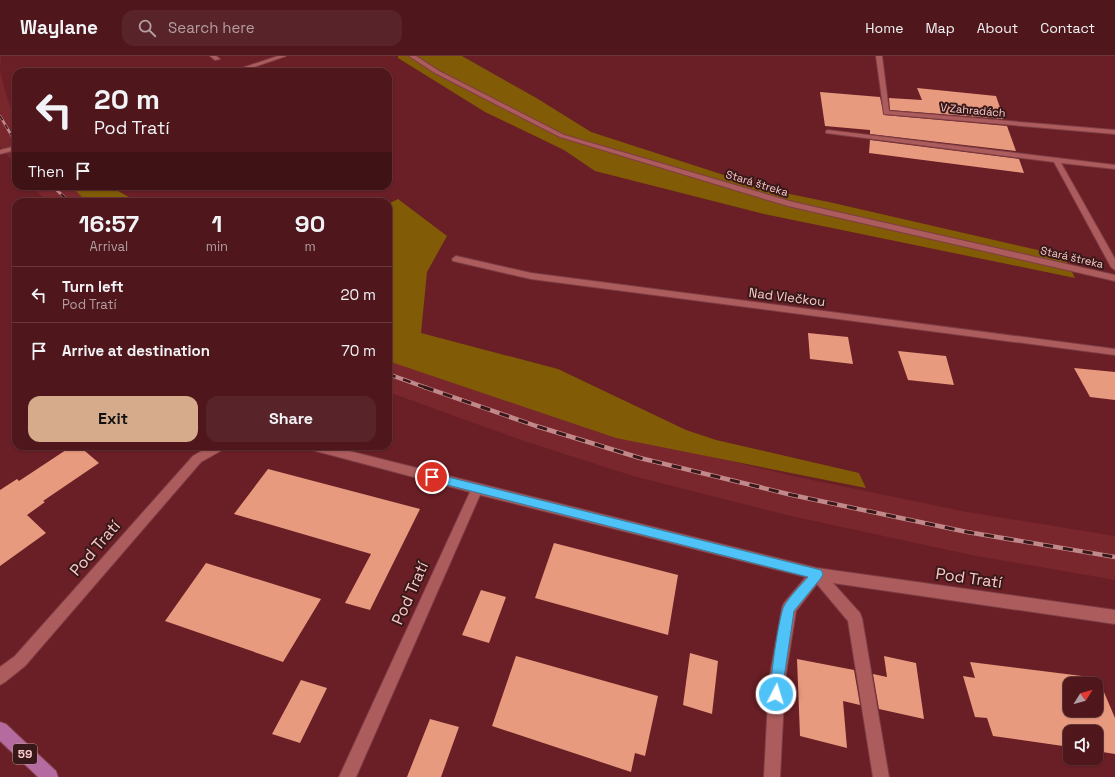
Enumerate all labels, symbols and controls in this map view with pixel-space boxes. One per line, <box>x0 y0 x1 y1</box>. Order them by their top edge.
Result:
search box <box>122 10 402 46</box>
text: Waylane <box>20 15 98 40</box>
icon: search <box>136 17 158 39</box>
text: Search here <box>168 18 255 37</box>
text: Home <box>865 19 903 37</box>
text: Map <box>925 19 955 37</box>
text: About <box>977 19 1018 37</box>
text: Contact <box>1040 19 1095 37</box>
text: 20 m <box>94 81 160 117</box>
icon: left <box>28 84 80 136</box>
street label: V Zahradách <box>940 100 1006 120</box>
text: Pod Tratí <box>94 116 170 139</box>
icon: arrive <box>72 160 94 182</box>
text: Then <box>28 162 64 181</box>
street label: Stará štreka <box>724 167 791 199</box>
text: 16:57 <box>79 208 139 239</box>
text: 1 <box>211 208 222 239</box>
text: 90 <box>295 208 325 239</box>
text: Arrival <box>90 238 128 255</box>
text: min <box>206 238 228 255</box>
text: m <box>304 238 316 255</box>
street label: Stará štreka <box>1039 243 1106 271</box>
text: Turn left <box>62 277 124 296</box>
icon: left <box>28 284 50 306</box>
street label: Nad Vlečkou <box>748 284 826 310</box>
text: 20 m <box>341 285 376 304</box>
text: Pod Tratí <box>62 296 117 313</box>
icon: arrive <box>28 340 50 362</box>
text: Arrive at destination <box>62 341 210 360</box>
text: 70 m <box>341 341 376 360</box>
button: Exit <box>28 396 198 442</box>
button: Share <box>206 396 376 442</box>
pin <box>415 460 449 494</box>
icon: arrive <box>421 466 443 488</box>
street label: Pod Tratí <box>65 516 125 580</box>
street label: Pod Tratí <box>387 558 433 628</box>
street label: Pod Tratí <box>934 563 1004 593</box>
position arrow <box>755 673 797 715</box>
north arrow <box>1063 677 1103 717</box>
map controls <box>1063 677 1103 765</box>
button: sound <box>1063 725 1103 765</box>
road number: 59 <box>13 744 37 764</box>

